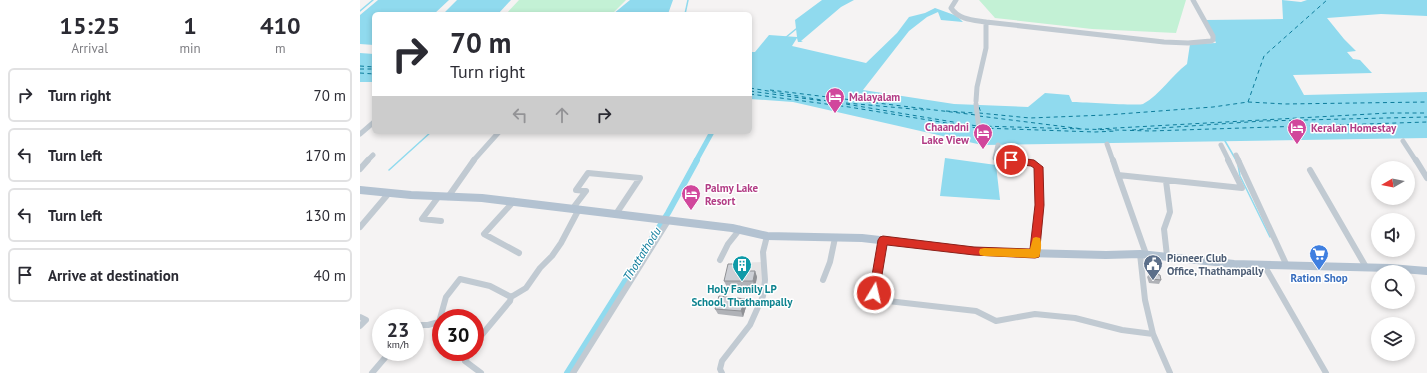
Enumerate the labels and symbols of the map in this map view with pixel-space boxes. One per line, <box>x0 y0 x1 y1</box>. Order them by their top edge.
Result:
hotel icon: Malayalam <box>824 86 846 114</box>
place label: Malayalam <box>849 90 900 104</box>
hotel icon: Keralan Homestay <box>1286 117 1308 145</box>
place label: Chaandni Lake View <box>922 120 970 147</box>
place label: Keralan Homestay <box>1311 121 1397 135</box>
hotel icon: Chaandni Lake View <box>972 122 994 150</box>
pin <box>994 143 1028 177</box>
north arrow <box>1371 161 1415 205</box>
place label: Palmy Lake Resort <box>705 181 759 208</box>
hotel icon: Palmy Lake Resort <box>680 183 702 211</box>
water label: Thottathodu <box>619 224 664 283</box>
supermarket icon: Ration Shop <box>1308 243 1330 271</box>
place label: Pioneer Club Office, Thathampally <box>1167 251 1264 278</box>
public building icon: Pioneer Club Office, Thathampally <box>1142 253 1164 281</box>
building icon: Holy Family LP School, Thathampally <box>731 254 753 282</box>
place label: Ration Shop <box>1290 271 1348 285</box>
position arrow <box>853 272 895 314</box>
place label: Holy Family LP School, Thathampally <box>691 282 793 309</box>
speed limit sign: 30 <box>432 309 484 361</box>

